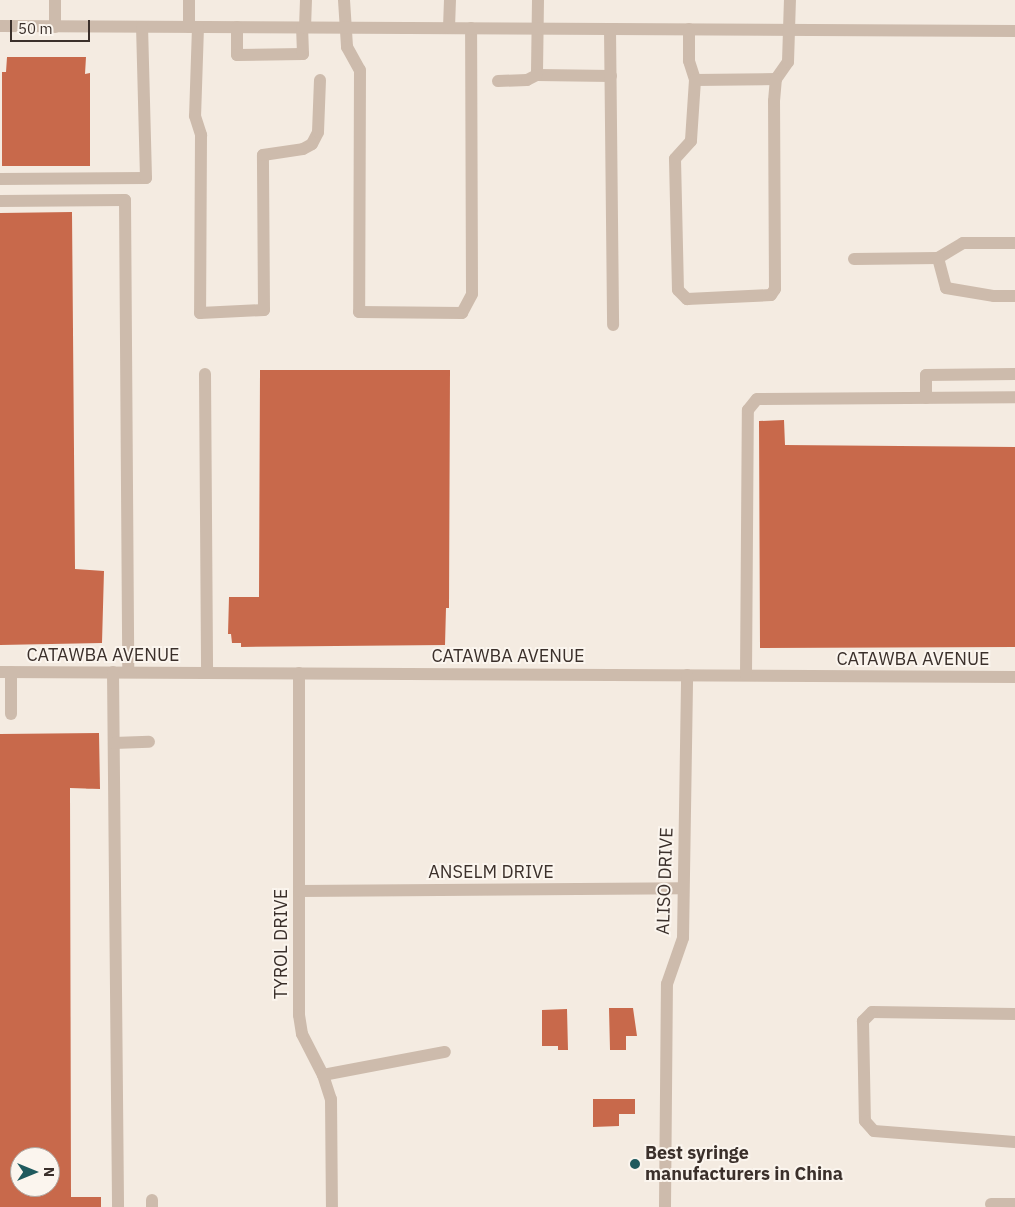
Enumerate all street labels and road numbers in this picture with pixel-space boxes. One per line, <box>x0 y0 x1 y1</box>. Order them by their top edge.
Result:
street label: CATAWBA AVENUE <box>26 644 180 666</box>
street label: CATAWBA AVENUE <box>431 645 585 667</box>
street label: CATAWBA AVENUE <box>836 648 990 670</box>
street label: ALISO DRIVE <box>652 827 678 935</box>
street label: ANSELM DRIVE <box>428 861 554 883</box>
street label: TYROL DRIVE <box>270 889 292 999</box>

